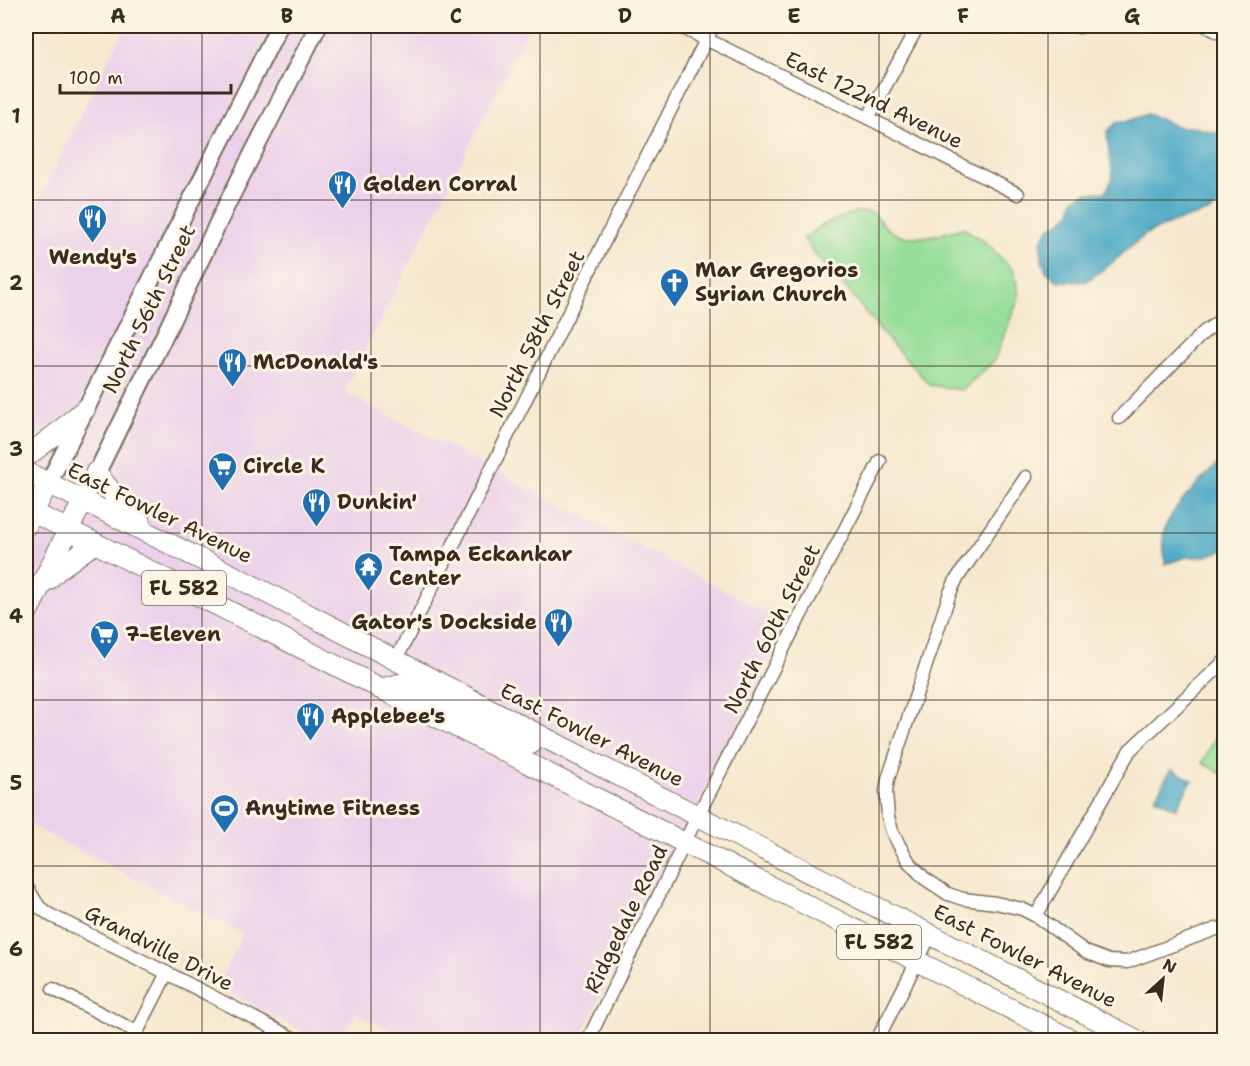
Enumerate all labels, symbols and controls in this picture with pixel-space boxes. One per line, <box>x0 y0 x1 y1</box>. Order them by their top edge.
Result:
text: A <box>110 3 126 29</box>
text: B <box>281 3 293 29</box>
text: C <box>450 3 462 29</box>
text: D <box>618 3 632 29</box>
text: E <box>787 3 801 29</box>
text: F <box>957 3 969 29</box>
text: G <box>1124 3 1140 29</box>
street label: East 122nd Avenue <box>780 45 968 155</box>
scale bar <box>60 57 231 95</box>
text: 100 m <box>69 66 123 90</box>
text: 1 <box>11 103 21 129</box>
restaurant icon: Golden Corral <box>326 168 358 210</box>
place label: Golden Corral <box>363 170 517 198</box>
restaurant icon: Wendy's <box>77 202 109 244</box>
street label: North 56th Street <box>96 220 202 398</box>
place label: Wendy's <box>49 243 137 271</box>
street label: North 58th Street <box>483 246 591 422</box>
place label: Mar Gregorios Syrian Church <box>695 256 858 308</box>
church icon: Mar Gregorios Syrian Church <box>658 266 690 308</box>
text: 2 <box>9 270 23 296</box>
restaurant icon: McDonald's <box>216 346 248 388</box>
place label: McDonald's <box>253 348 378 376</box>
text: 3 <box>9 436 23 462</box>
supermarket icon: Circle K <box>206 450 238 492</box>
place label: Circle K <box>243 452 326 480</box>
street label: East Fowler Avenue <box>63 456 257 570</box>
restaurant icon: Dunkin' <box>300 486 332 528</box>
place label: Dunkin' <box>337 488 417 516</box>
place label: Tampa Eckankar Center <box>389 540 573 592</box>
street label: North 60th Street <box>717 540 827 718</box>
temple icon: Tampa Eckankar Center <box>352 550 384 592</box>
road number: FL 582 <box>142 571 226 605</box>
text: 4 <box>9 603 23 629</box>
restaurant icon: Gator's Dockside <box>542 606 574 648</box>
place label: Gator's Dockside <box>351 608 537 636</box>
supermarket icon: 7-Eleven <box>88 618 120 660</box>
place label: 7-Eleven <box>125 620 221 648</box>
street label: East Fowler Avenue <box>495 677 689 793</box>
restaurant icon: Applebee's <box>294 700 326 742</box>
place label: Applebee's <box>331 702 445 730</box>
text: 5 <box>10 770 22 796</box>
sports icon: Anytime Fitness <box>208 792 240 834</box>
place label: Anytime Fitness <box>245 794 420 822</box>
street label: Ridgedale Road <box>578 840 674 998</box>
street label: Grandville Drive <box>80 898 238 998</box>
street label: East Fowler Avenue <box>928 898 1122 1014</box>
road number: FL 582 <box>837 925 921 959</box>
text: 6 <box>9 936 23 962</box>
north arrow <box>1133 949 1193 1009</box>
text: N <box>1159 954 1180 978</box>

